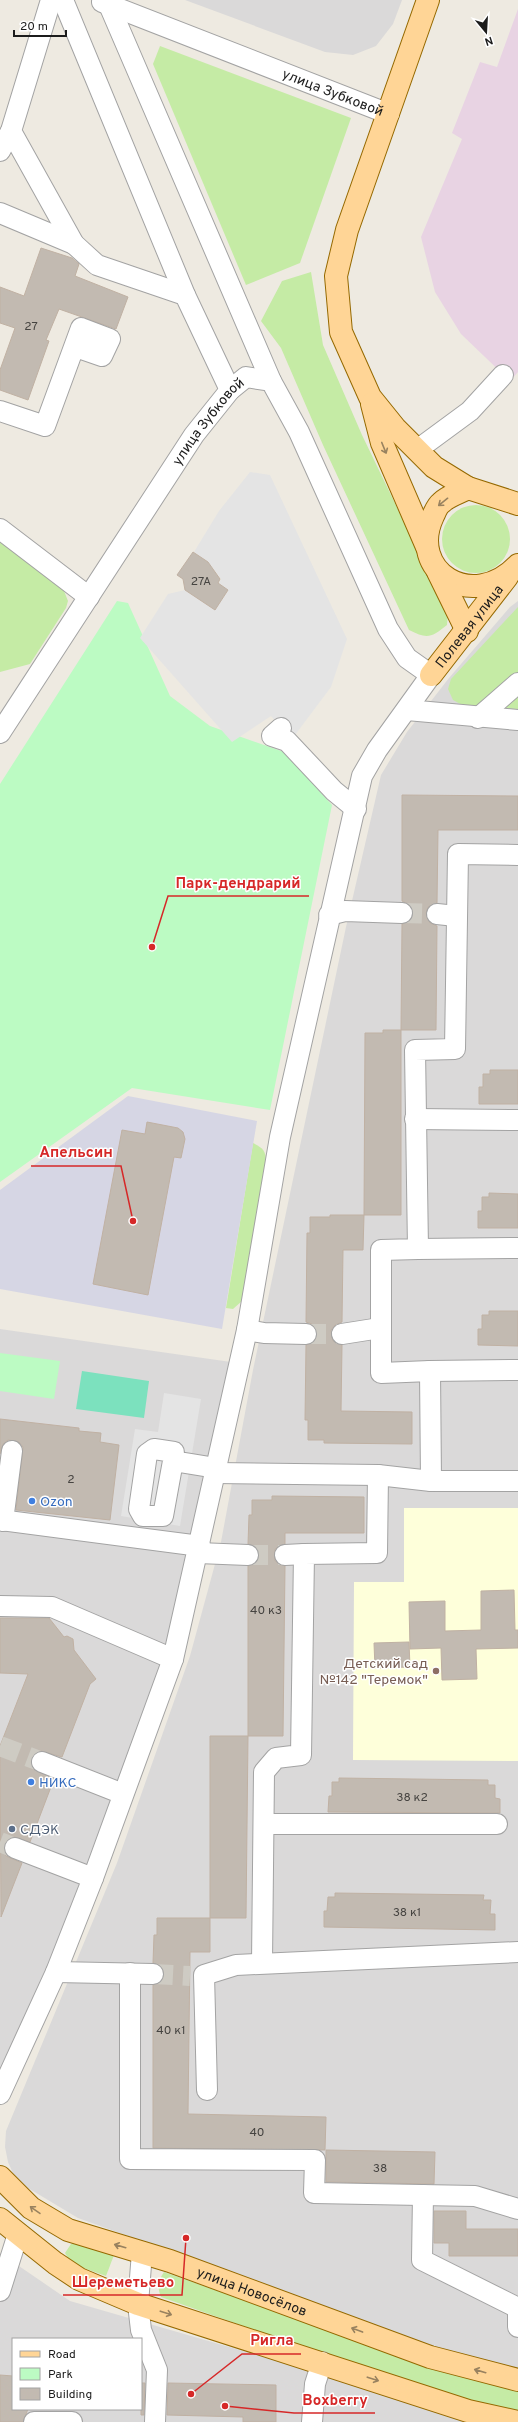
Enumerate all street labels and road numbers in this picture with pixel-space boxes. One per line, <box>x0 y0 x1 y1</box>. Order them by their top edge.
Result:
street label: улица Зубковой <box>279 66 386 121</box>
street label: улица Зубковой <box>169 375 248 469</box>
street label: Полевая улица <box>433 582 508 672</box>
street label: улица Новосёлов <box>194 2265 309 2321</box>

